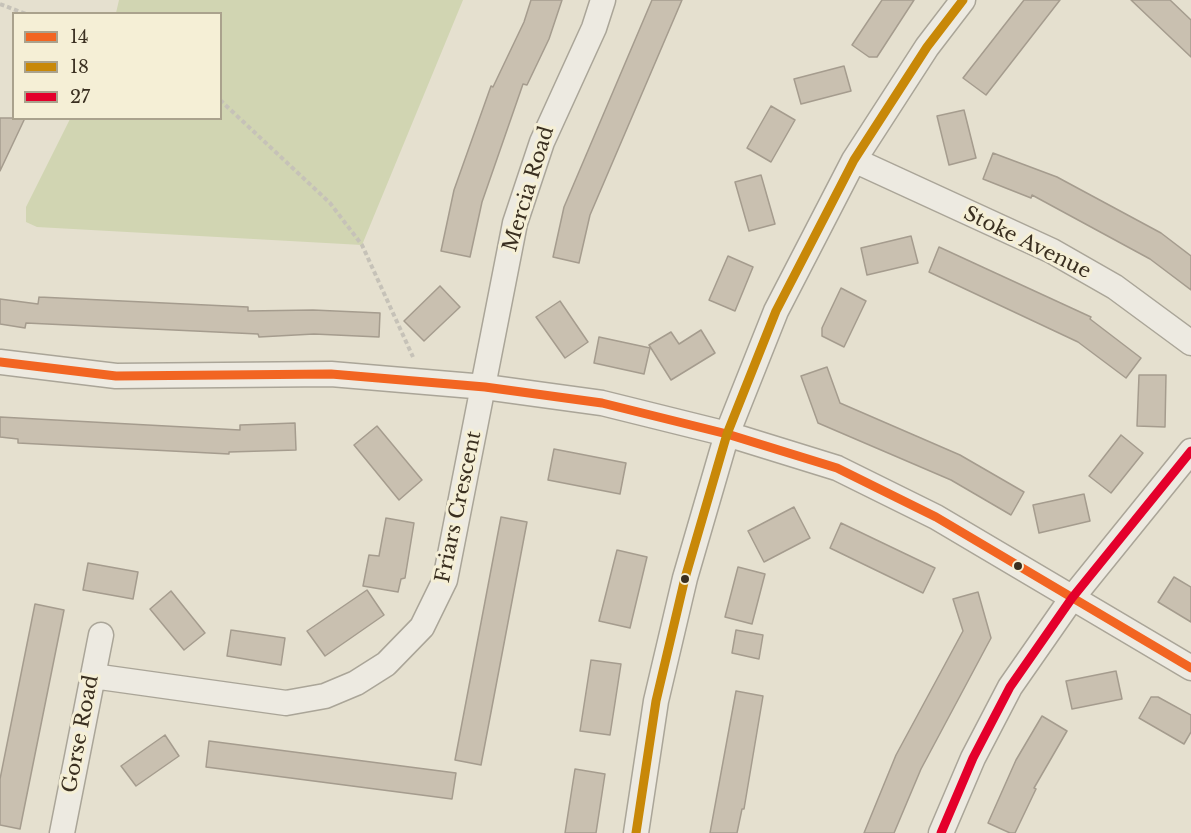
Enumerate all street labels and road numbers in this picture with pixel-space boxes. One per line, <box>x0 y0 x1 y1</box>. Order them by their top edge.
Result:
street label: Mercia Road <box>499 123 559 255</box>
street label: Stoke Avenue <box>960 202 1094 284</box>
street label: Friars Crescent <box>431 429 487 585</box>
street label: Gorse Road <box>58 673 104 795</box>

